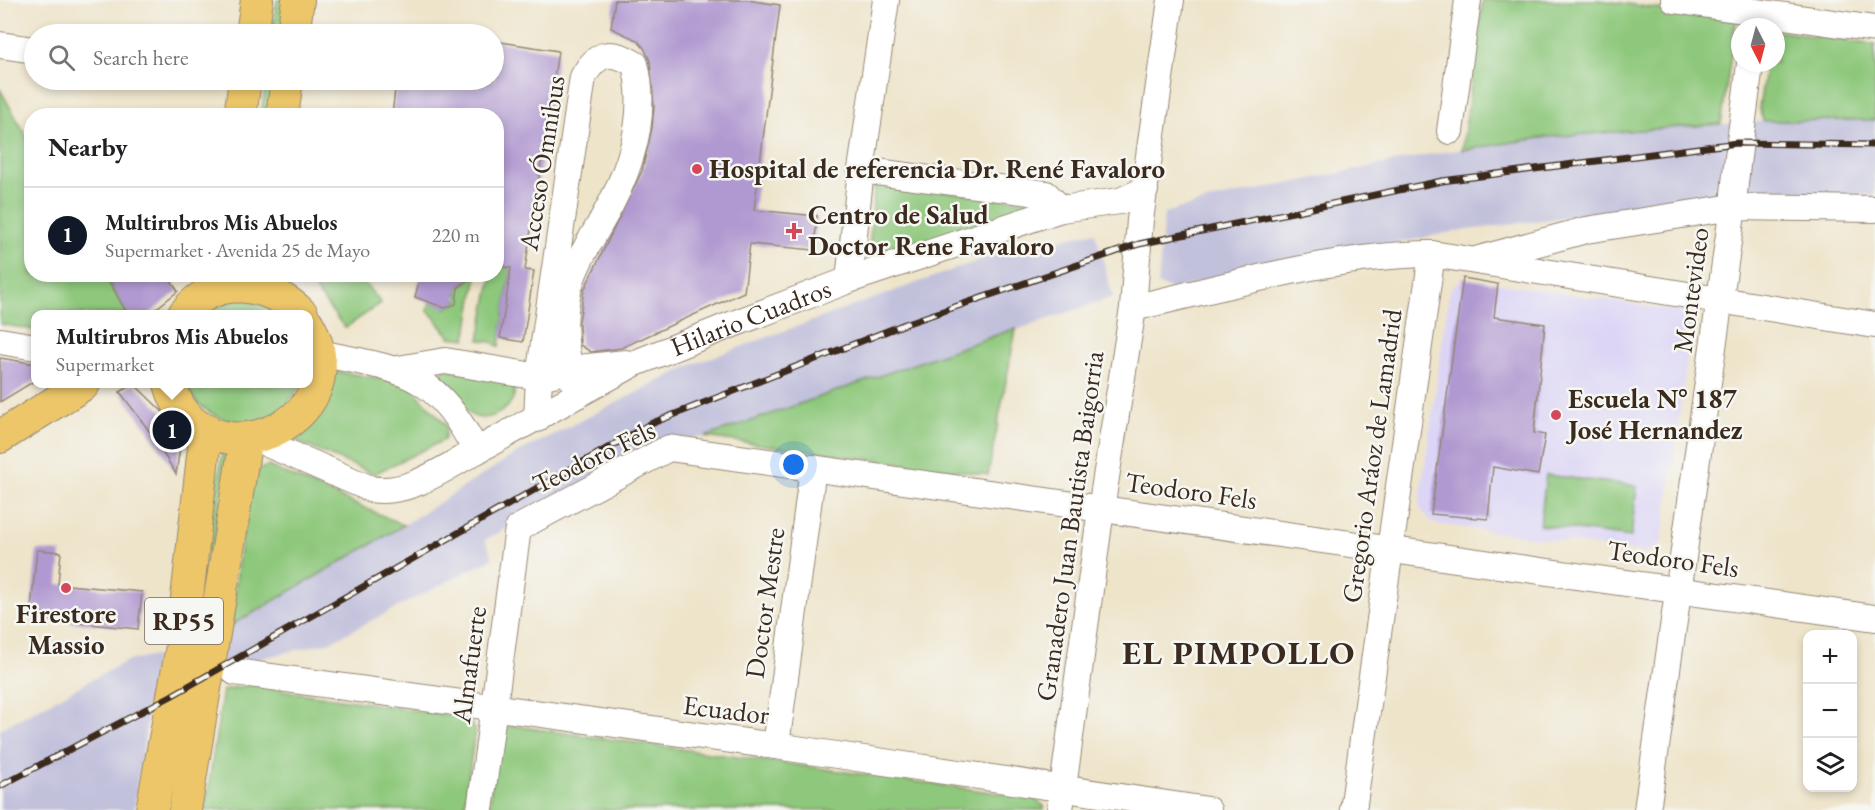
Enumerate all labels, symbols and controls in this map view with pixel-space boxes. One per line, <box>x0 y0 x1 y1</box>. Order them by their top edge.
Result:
north arrow <box>1731 18 1785 72</box>
search box <box>24 24 504 90</box>
icon: search <box>45 41 78 74</box>
text: Search here <box>93 43 188 72</box>
street label: Acceso Ómnibus <box>510 73 573 254</box>
text: Nearby <box>48 130 128 164</box>
place label: Hospital de referencia Dr. René Favaloro <box>709 151 1165 186</box>
marker: Hospital de referencia Dr. René Favaloro <box>690 162 704 176</box>
place label: Centro de Salud Doctor Rene Favaloro <box>808 197 1054 263</box>
text: Multirubros Mis Abuelos <box>105 208 337 237</box>
text: 1 <box>62 222 73 248</box>
text: 220 m <box>432 222 480 248</box>
marker: Centro de Salud Doctor Rene Favaloro <box>785 222 803 240</box>
street label: Montevideo <box>1664 225 1717 355</box>
text: Supermarket · Avenida 25 de Mayo <box>105 237 370 263</box>
street label: Hilario Cuadros <box>665 271 836 364</box>
street label: Gregorio Aráoz de Lamadrid <box>1334 306 1410 605</box>
popup <box>31 310 313 388</box>
text: Multirubros Mis Abuelos <box>56 322 288 351</box>
street label: Granadero Juan Bautista Baigorria <box>1028 348 1111 703</box>
text: Supermarket <box>56 351 154 377</box>
place label: Escuela N° 187 José Hernandez <box>1565 381 1743 447</box>
pin: 1 <box>152 408 192 452</box>
marker: Escuela N° 187 José Hernandez <box>1549 408 1563 422</box>
street label: Teodoro Fels <box>527 412 661 501</box>
your location <box>779 450 808 479</box>
street label: Teodoro Fels <box>1123 464 1259 517</box>
street label: Doctor Mestre <box>737 525 792 681</box>
street label: Teodoro Fels <box>1605 532 1741 585</box>
marker: Firestore Massio <box>59 581 73 595</box>
place label: Firestore Massio <box>16 596 116 662</box>
road number: RP55 <box>145 598 223 644</box>
street label: Almafuerte <box>443 604 494 727</box>
map controls <box>1803 630 1857 792</box>
button: + <box>1803 630 1857 684</box>
district label: EL PIMPOLLO <box>1122 631 1356 674</box>
button: − <box>1803 684 1857 738</box>
street label: Ecuador <box>681 687 771 732</box>
button: layers <box>1803 738 1857 792</box>

